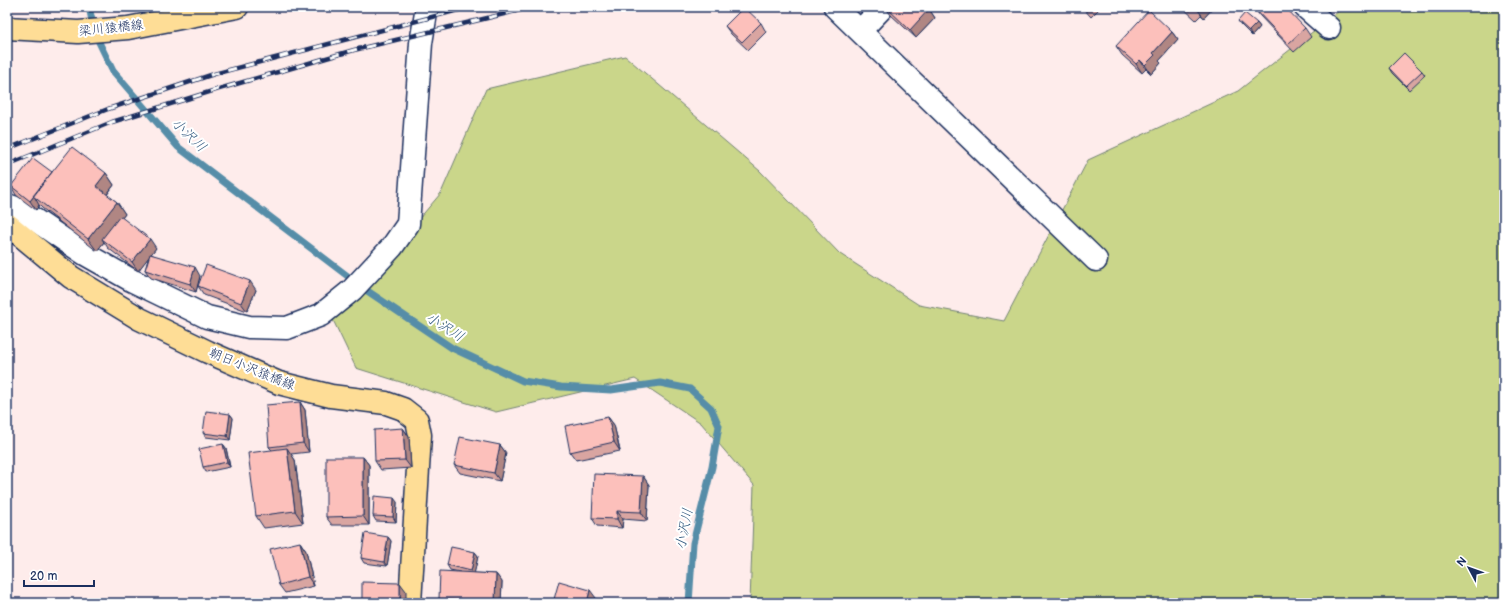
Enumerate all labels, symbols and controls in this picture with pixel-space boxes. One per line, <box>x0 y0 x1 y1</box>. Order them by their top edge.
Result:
street label: 梁川猿橋線 <box>78 17 145 39</box>
water label: 小沢川 <box>168 114 210 156</box>
water label: 小沢川 <box>423 309 467 345</box>
street label: 朝日小沢猿橋線 <box>207 345 298 394</box>
water label: 小沢川 <box>672 507 696 551</box>
north arrow <box>1449 548 1489 588</box>
text: N <box>1454 554 1469 569</box>
scale bar <box>24 562 94 588</box>
text: 20 m <box>30 569 57 584</box>

